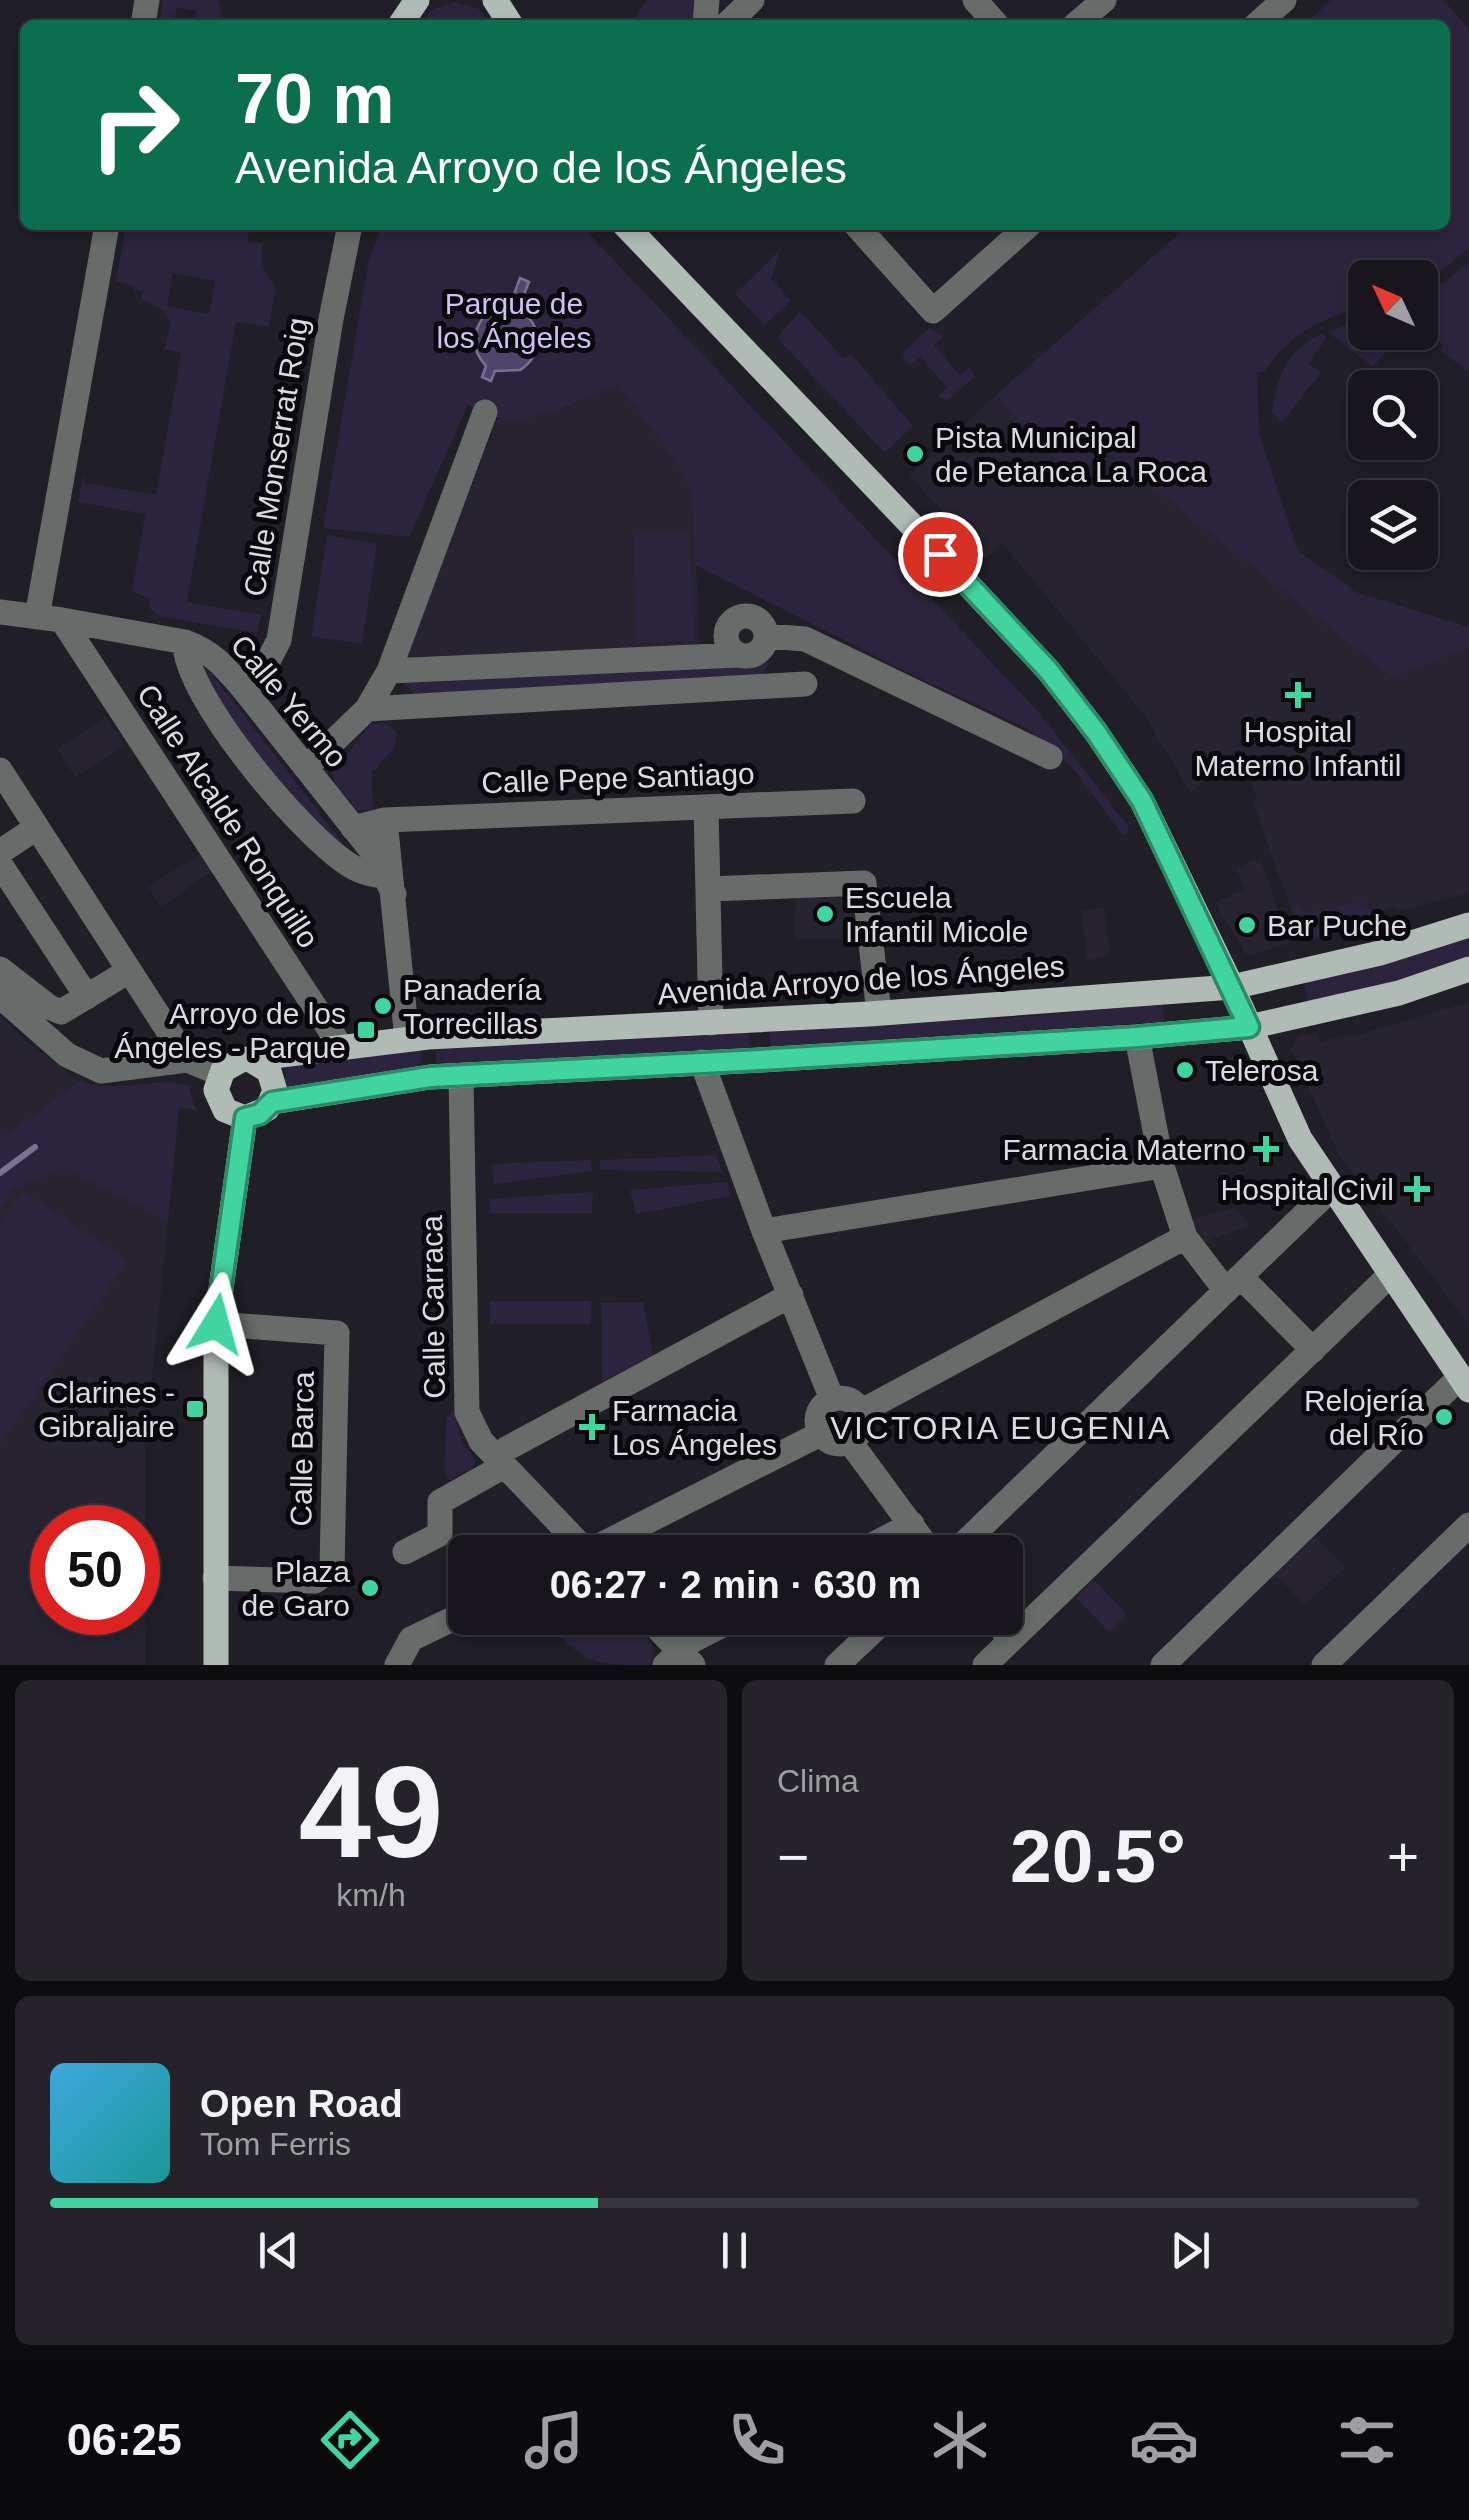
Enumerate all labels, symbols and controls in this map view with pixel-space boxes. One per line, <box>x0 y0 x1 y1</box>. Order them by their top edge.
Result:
icon: right <box>70 60 200 190</box>
text: 70 m <box>235 60 395 138</box>
text: Avenida Arroyo de los Ángeles <box>235 142 847 193</box>
north arrow <box>1348 260 1438 350</box>
map controls <box>1348 260 1438 570</box>
park label: Parque de los Ángeles <box>436 287 592 354</box>
street label: Calle Monserrat Roig <box>238 315 314 599</box>
button: search <box>1348 370 1438 460</box>
place label: Pista Municipal de Petanca La Roca <box>935 421 1207 488</box>
marker: Pista Municipal de Petanca La Roca <box>904 443 926 465</box>
button: layers <box>1348 480 1438 570</box>
pin <box>898 512 983 597</box>
icon: arrive <box>913 527 968 582</box>
street label: Calle Yermo <box>224 628 354 774</box>
street label: Calle Alcalde Ronquillo <box>131 678 325 954</box>
marker: Hospital Materno Infantil <box>1285 682 1311 708</box>
place label: Hospital Materno Infantil <box>1195 715 1401 782</box>
street label: Calle Pepe Santiago <box>481 757 755 799</box>
place label: Escuela Infantil Micole <box>845 881 1028 948</box>
marker: Escuela Infantil Micole <box>814 903 836 925</box>
place label: Bar Puche <box>1267 909 1407 942</box>
marker: Bar Puche <box>1236 914 1258 936</box>
street label: Avenida Arroyo de los Ángeles <box>656 949 1066 1011</box>
place label: Panadería Torrecillas <box>403 973 542 1040</box>
marker: Panadería Torrecillas <box>372 995 394 1017</box>
place label: Arroyo de los Ángeles - Parque <box>114 997 346 1064</box>
marker: Arroyo de los Ángeles - Parque <box>355 1019 377 1041</box>
place label: Telerosa <box>1205 1054 1319 1087</box>
marker: Telerosa <box>1174 1059 1196 1081</box>
place label: Farmacia Materno <box>1003 1133 1246 1166</box>
marker: Farmacia Materno <box>1255 1138 1277 1160</box>
place label: Hospital Civil <box>1221 1173 1394 1206</box>
marker: Hospital Civil <box>1404 1176 1430 1202</box>
street label: Calle Carraca <box>415 1215 451 1399</box>
position arrow <box>164 1272 268 1376</box>
street label: Calle Barca <box>284 1371 320 1527</box>
place label: Clarines - Gibraljaire <box>38 1376 175 1443</box>
place label: Relojería del Río <box>1304 1384 1424 1451</box>
place label: Farmacia Los Ángeles <box>612 1394 777 1461</box>
marker: Clarines - Gibraljaire <box>184 1398 206 1420</box>
marker: Relojería del Río <box>1433 1406 1455 1428</box>
district label: VICTORIA EUGENIA <box>830 1410 1172 1446</box>
marker: Farmacia Los Ángeles <box>581 1416 603 1438</box>
speed limit sign: 50 <box>30 1505 160 1635</box>
place label: Plaza de Garo <box>242 1555 350 1622</box>
text: 06:27 · 2 min · 630 m <box>550 1564 921 1606</box>
marker: Plaza de Garo <box>359 1577 381 1599</box>
text: 49 <box>299 1739 443 1885</box>
text: Clima <box>777 1763 859 1799</box>
text: 20.5° <box>1010 1814 1186 1898</box>
text: − <box>777 1826 809 1888</box>
text: + <box>1387 1826 1419 1888</box>
text: km/h <box>336 1877 406 1913</box>
text: Open Road <box>200 2083 403 2125</box>
text: Tom Ferris <box>200 2126 351 2162</box>
icon: previous <box>251 2223 306 2278</box>
icon: pause <box>707 2223 762 2278</box>
icon: next <box>1163 2223 1218 2278</box>
icon: directions <box>315 2405 385 2475</box>
icon: music <box>519 2405 589 2475</box>
icon: phone <box>722 2405 792 2475</box>
icon: climate <box>925 2405 995 2475</box>
icon: car <box>1129 2405 1199 2475</box>
icon: filters <box>1332 2405 1402 2475</box>
text: 06:25 <box>67 2414 182 2465</box>

